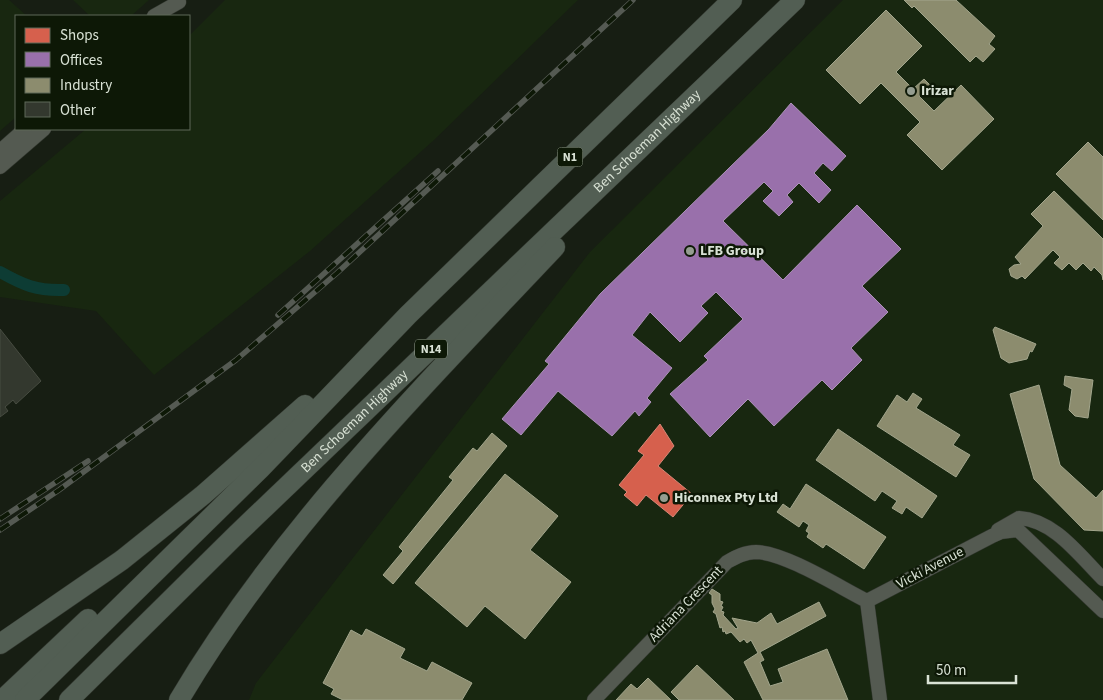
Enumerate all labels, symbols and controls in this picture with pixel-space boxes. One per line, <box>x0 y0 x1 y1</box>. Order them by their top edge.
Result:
legend <box>15 15 190 130</box>
text: Shops <box>60 25 99 46</box>
text: Offices <box>60 50 103 71</box>
text: Industry <box>60 75 112 96</box>
place label: Irizar <box>921 81 954 101</box>
street label: Ben Schoeman Highway <box>589 85 706 198</box>
marker: Irizar <box>905 85 917 97</box>
text: Other <box>60 100 97 121</box>
road number: N1 <box>558 148 582 166</box>
place label: LFB Group <box>700 241 764 261</box>
marker: LFB Group <box>684 245 696 257</box>
road number: N14 <box>415 339 447 358</box>
street label: Ben Schoeman Highway <box>297 365 413 478</box>
place label: Hiconnex Pty Ltd <box>674 488 778 508</box>
marker: Hiconnex Pty Ltd <box>658 492 670 504</box>
street label: Vicki Avenue <box>893 542 967 594</box>
street label: Adriana Crescent <box>644 561 728 647</box>
scale bar <box>928 652 1016 684</box>
text: 50 m <box>936 660 966 681</box>

